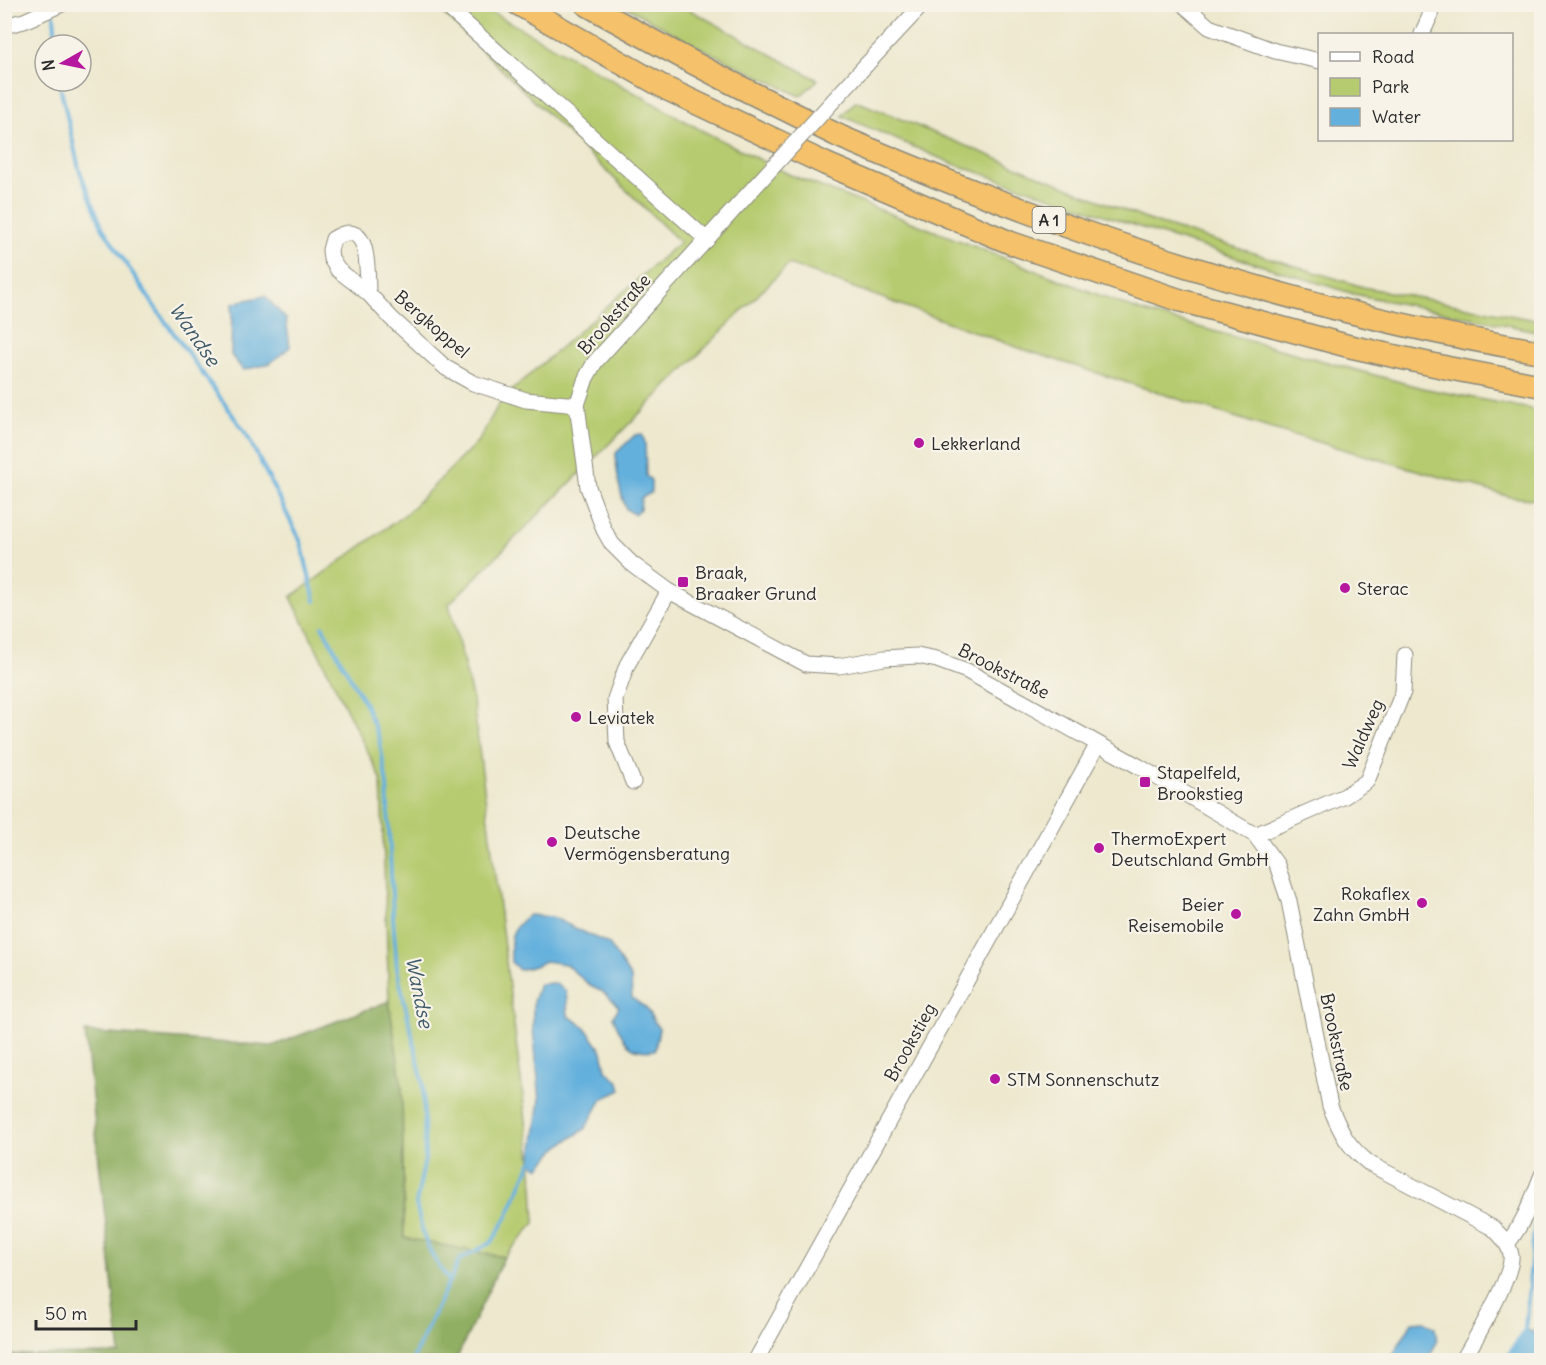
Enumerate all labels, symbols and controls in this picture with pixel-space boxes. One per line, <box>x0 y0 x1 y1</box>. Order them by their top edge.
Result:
north arrow <box>33 33 93 93</box>
legend <box>1318 33 1513 141</box>
text: Road <box>1372 45 1415 68</box>
text: N <box>37 58 59 72</box>
text: Park <box>1372 75 1409 98</box>
text: Water <box>1372 105 1422 128</box>
road number: A 1 <box>1032 207 1066 233</box>
street label: Brookstraße <box>573 269 655 359</box>
street label: Bergkoppel <box>390 285 474 363</box>
water label: Wandse <box>164 297 227 372</box>
place label: Lekkerland <box>931 432 1021 455</box>
marker: Lekkerland <box>912 436 926 450</box>
place label: Braak, Braaker Grund <box>695 561 817 605</box>
marker: Braak, Braaker Grund <box>676 575 690 589</box>
place label: Sterac <box>1357 577 1409 600</box>
marker: Sterac <box>1338 581 1352 595</box>
street label: Brookstraße <box>954 638 1054 704</box>
street label: Waldweg <box>1337 695 1389 773</box>
place label: Leviatek <box>588 706 655 729</box>
marker: Leviatek <box>569 710 583 724</box>
place label: Stapelfeld, Brookstieg <box>1157 761 1243 805</box>
marker: Stapelfeld, Brookstieg <box>1138 775 1152 789</box>
place label: Deutsche Vermögensberatung <box>564 821 730 865</box>
place label: ThermoExpert Deutschland GmbH <box>1111 827 1269 871</box>
marker: Deutsche Vermögensberatung <box>545 835 559 849</box>
marker: ThermoExpert Deutschland GmbH <box>1092 841 1106 855</box>
place label: Rokaflex Zahn GmbH <box>1313 882 1410 926</box>
place label: Beier Reisemobile <box>1128 893 1225 937</box>
marker: Rokaflex Zahn GmbH <box>1415 896 1429 910</box>
marker: Beier Reisemobile <box>1229 907 1243 921</box>
water label: Wandse <box>401 954 439 1031</box>
street label: Brookstraße <box>1315 991 1359 1093</box>
street label: Brookstieg <box>879 999 941 1085</box>
place label: STM Sonnenschutz <box>1007 1068 1160 1091</box>
marker: STM Sonnenschutz <box>988 1072 1002 1086</box>
scale bar <box>36 1293 136 1331</box>
text: 50 m <box>45 1302 87 1325</box>

